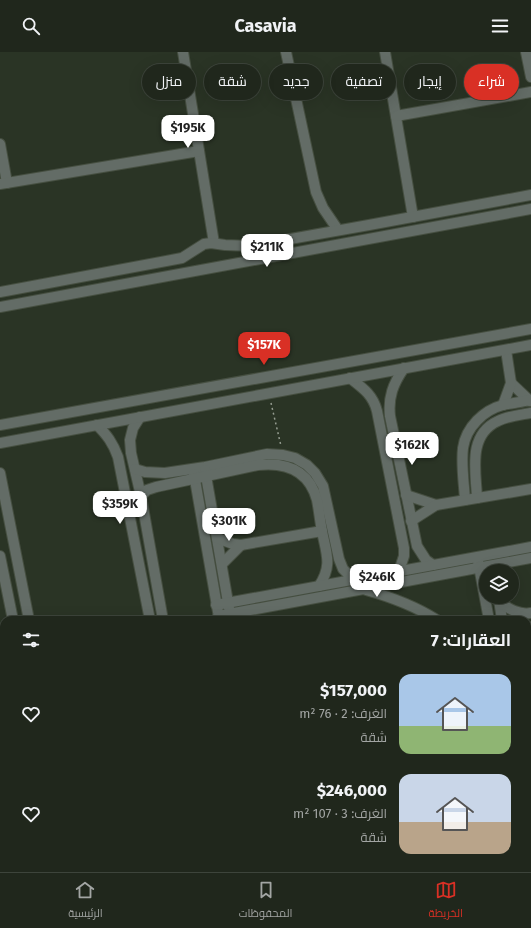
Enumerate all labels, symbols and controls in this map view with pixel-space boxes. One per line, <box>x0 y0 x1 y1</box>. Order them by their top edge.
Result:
icon: search <box>20 15 42 37</box>
text: Casavia <box>234 15 297 37</box>
icon: menu <box>489 15 511 37</box>
chip: منزل <box>142 64 196 100</box>
chip: شقة <box>204 64 261 100</box>
chip: جديد <box>269 64 323 100</box>
chip: تصفية <box>331 64 396 100</box>
chip: إيجار <box>404 64 456 100</box>
chip: شراء <box>464 64 519 100</box>
pin: $195K <box>160 115 216 149</box>
text: $195K <box>170 120 206 135</box>
pin: $211K <box>239 234 295 268</box>
text: $211K <box>250 239 284 254</box>
pin: $157K <box>236 332 292 366</box>
text: $157K <box>247 337 281 352</box>
pin: $162K <box>384 432 440 466</box>
text: $162K <box>395 437 429 452</box>
pin: $359K <box>92 491 148 525</box>
text: $359K <box>102 496 138 511</box>
pin: $301K <box>201 508 257 542</box>
text: $301K <box>211 513 247 528</box>
pin: $246K <box>349 564 405 598</box>
map controls <box>479 564 519 604</box>
button: layers <box>479 564 519 604</box>
text: $246K <box>359 569 395 584</box>
icon: filters <box>20 629 42 651</box>
text: العقارات: 7 <box>431 630 511 651</box>
text: $157,000 <box>320 680 387 701</box>
icon: home <box>431 690 479 738</box>
icon: heart <box>20 703 42 725</box>
text: الغرف: 2 · 76 m² <box>299 706 387 721</box>
text: شقة <box>360 730 387 745</box>
text: $246,000 <box>317 780 387 801</box>
icon: home <box>431 790 479 838</box>
icon: heart <box>20 803 42 825</box>
text: الغرف: 3 · 107 m² <box>293 806 387 821</box>
text: شقة <box>360 830 387 845</box>
tab: الرئيسية <box>68 879 103 923</box>
tab: المحفوظات <box>239 879 292 923</box>
tab: الخريطة <box>429 879 463 923</box>

